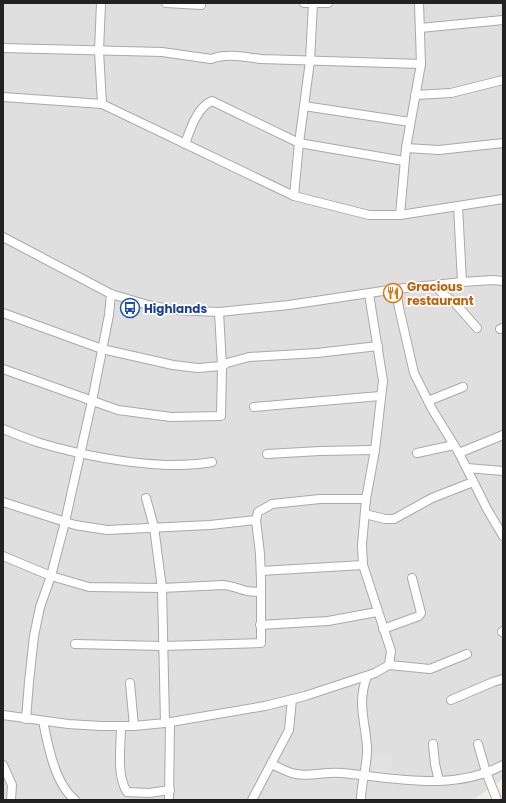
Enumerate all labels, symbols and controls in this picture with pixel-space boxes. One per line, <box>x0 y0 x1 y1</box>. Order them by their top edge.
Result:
place label: Gracious restaurant <box>407 278 474 309</box>
restaurant icon: Gracious restaurant <box>382 282 404 304</box>
bus stop icon: Highlands <box>119 297 141 319</box>
place label: Highlands <box>144 300 207 317</box>

